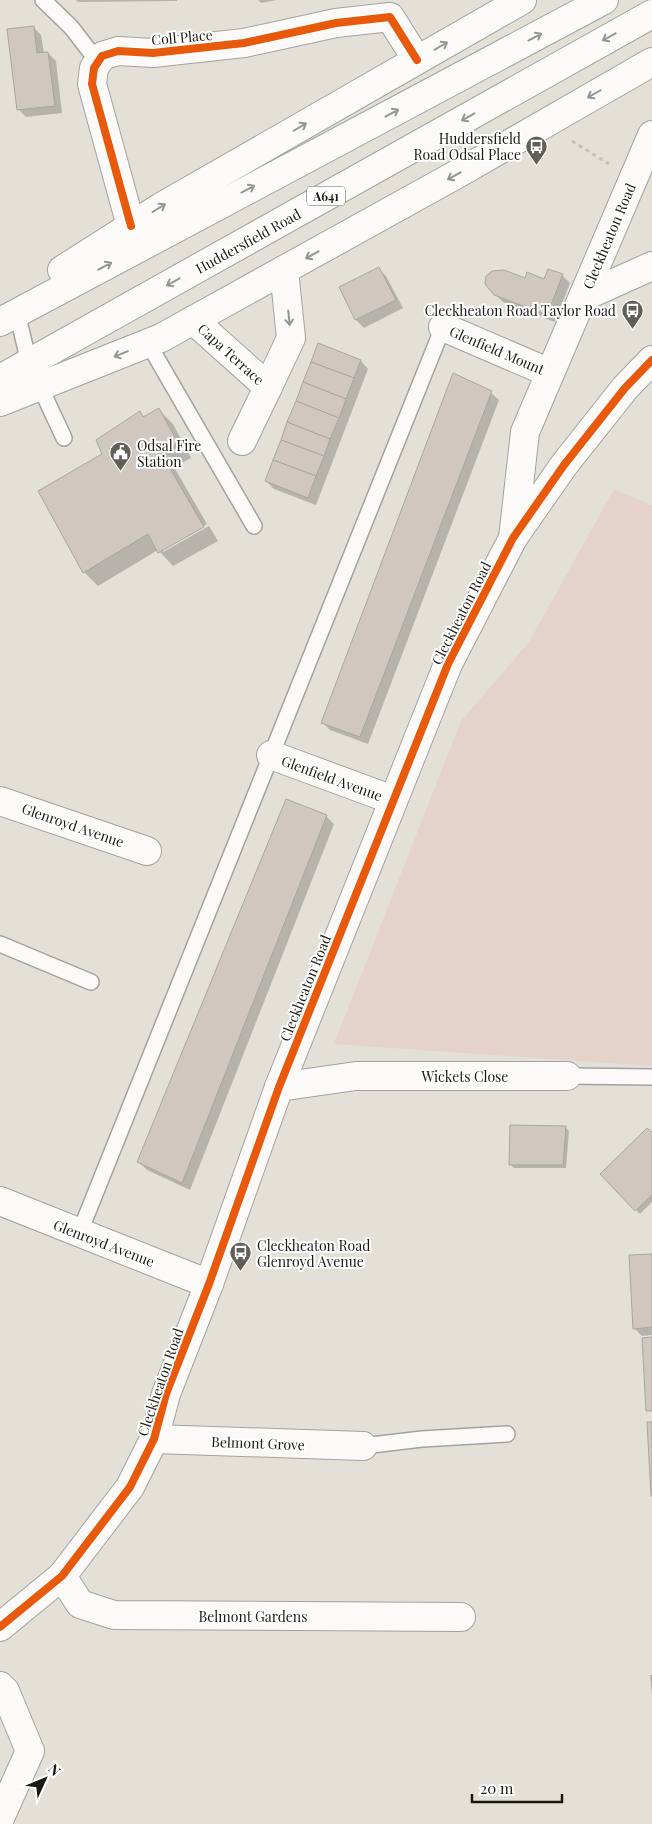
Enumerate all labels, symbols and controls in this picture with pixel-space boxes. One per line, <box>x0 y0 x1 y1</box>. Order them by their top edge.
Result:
street label: Coll Place <box>150 25 214 49</box>
one-way arrow <box>527 31 542 41</box>
one-way arrow <box>603 33 617 43</box>
one-way arrow <box>433 41 447 51</box>
one-way arrow <box>588 90 602 100</box>
one-way arrow <box>384 108 399 118</box>
one-way arrow <box>460 112 475 122</box>
one-way arrow <box>292 122 306 132</box>
place label: Huddersfield Road Odsal Place <box>414 129 521 164</box>
bus stop icon: Huddersfield Road Odsal Place <box>525 134 549 165</box>
one-way arrow <box>446 171 461 181</box>
street label: Cleckheaton Road <box>578 180 640 292</box>
one-way arrow <box>240 184 255 193</box>
road number: A641 <box>307 187 345 206</box>
one-way arrow <box>151 203 165 213</box>
street label: Huddersfield Road <box>192 204 304 278</box>
one-way arrow <box>305 250 319 260</box>
one-way arrow <box>97 261 112 270</box>
one-way arrow <box>166 277 181 287</box>
bus stop icon: Cleckheaton Road Taylor Road <box>620 298 644 329</box>
place label: Cleckheaton Road Taylor Road <box>425 301 616 320</box>
one-way arrow <box>284 310 294 326</box>
street label: Capa Terrace <box>194 319 268 389</box>
street label: Glenfield Mount <box>447 321 548 379</box>
one-way arrow <box>114 350 129 359</box>
place label: Odsal Fire Station <box>137 436 201 471</box>
public building icon: Odsal Fire Station <box>109 441 133 472</box>
street label: Cleckheaton Road <box>427 558 495 668</box>
street label: Glenfield Avenue <box>279 751 385 805</box>
street label: Glenroyd Avenue <box>19 799 127 851</box>
street label: Cleckheaton Road <box>275 932 335 1044</box>
street label: Wickets Close <box>421 1067 508 1086</box>
street label: Glenroyd Avenue <box>51 1215 157 1271</box>
place label: Cleckheaton Road Glenroyd Avenue <box>257 1236 370 1271</box>
bus stop icon: Cleckheaton Road Glenroyd Avenue <box>229 1241 253 1272</box>
street label: Cleckheaton Road <box>133 1325 187 1439</box>
street label: Belmont Grove <box>211 1432 305 1454</box>
street label: Belmont Gardens <box>198 1607 308 1626</box>
north arrow <box>20 1754 70 1804</box>
text: N <box>44 1759 65 1780</box>
scale bar <box>472 1772 562 1804</box>
text: 20 m <box>480 1778 514 1798</box>

